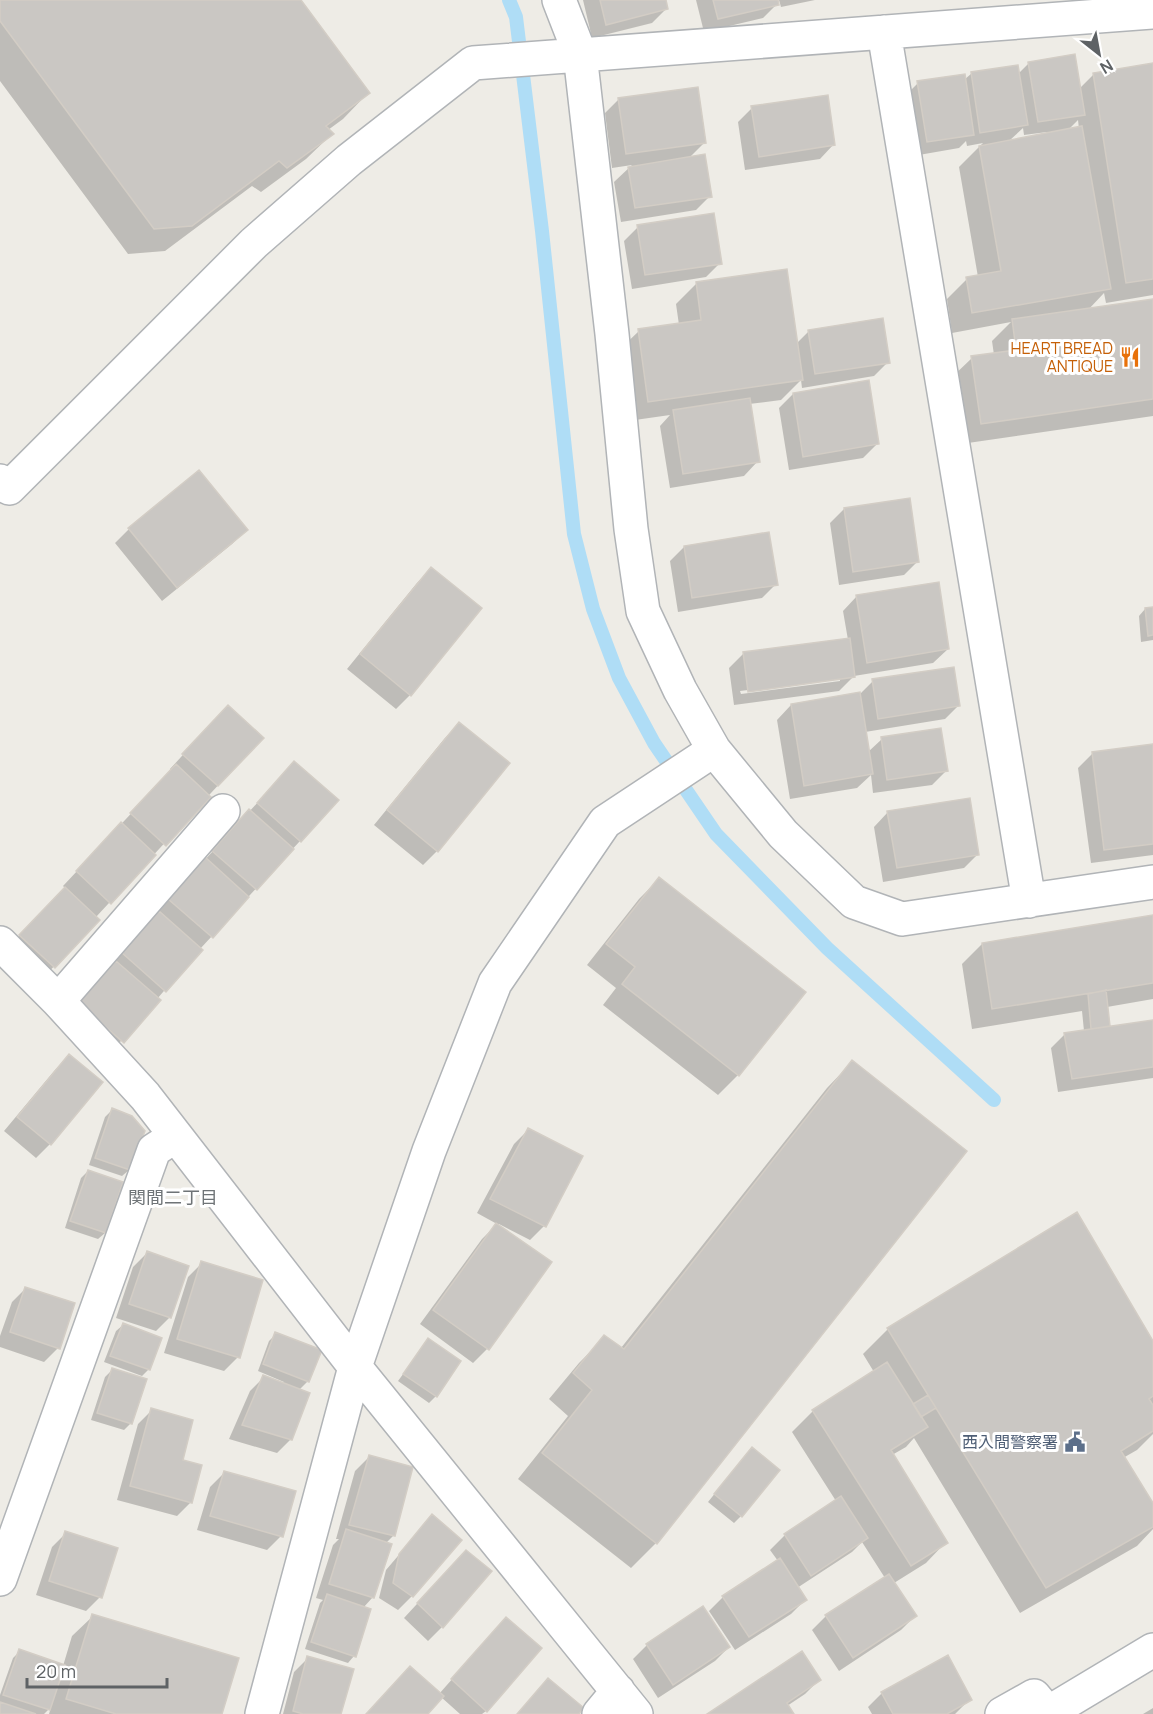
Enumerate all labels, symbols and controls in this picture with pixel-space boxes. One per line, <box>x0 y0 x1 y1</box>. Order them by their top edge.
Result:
north arrow <box>1069 24 1129 84</box>
text: N <box>1096 54 1117 79</box>
place label: HEART BREAD ANTIQUE <box>1011 337 1113 377</box>
restaurant icon: HEART BREAD ANTIQUE <box>1118 345 1142 369</box>
district label: 関間二丁目 <box>128 1185 218 1209</box>
public building icon: 西入間警察署 <box>1063 1430 1087 1454</box>
place label: 西入間警察署 <box>962 1431 1058 1453</box>
scale bar <box>27 1651 166 1689</box>
text: 20 m <box>36 1659 76 1683</box>

